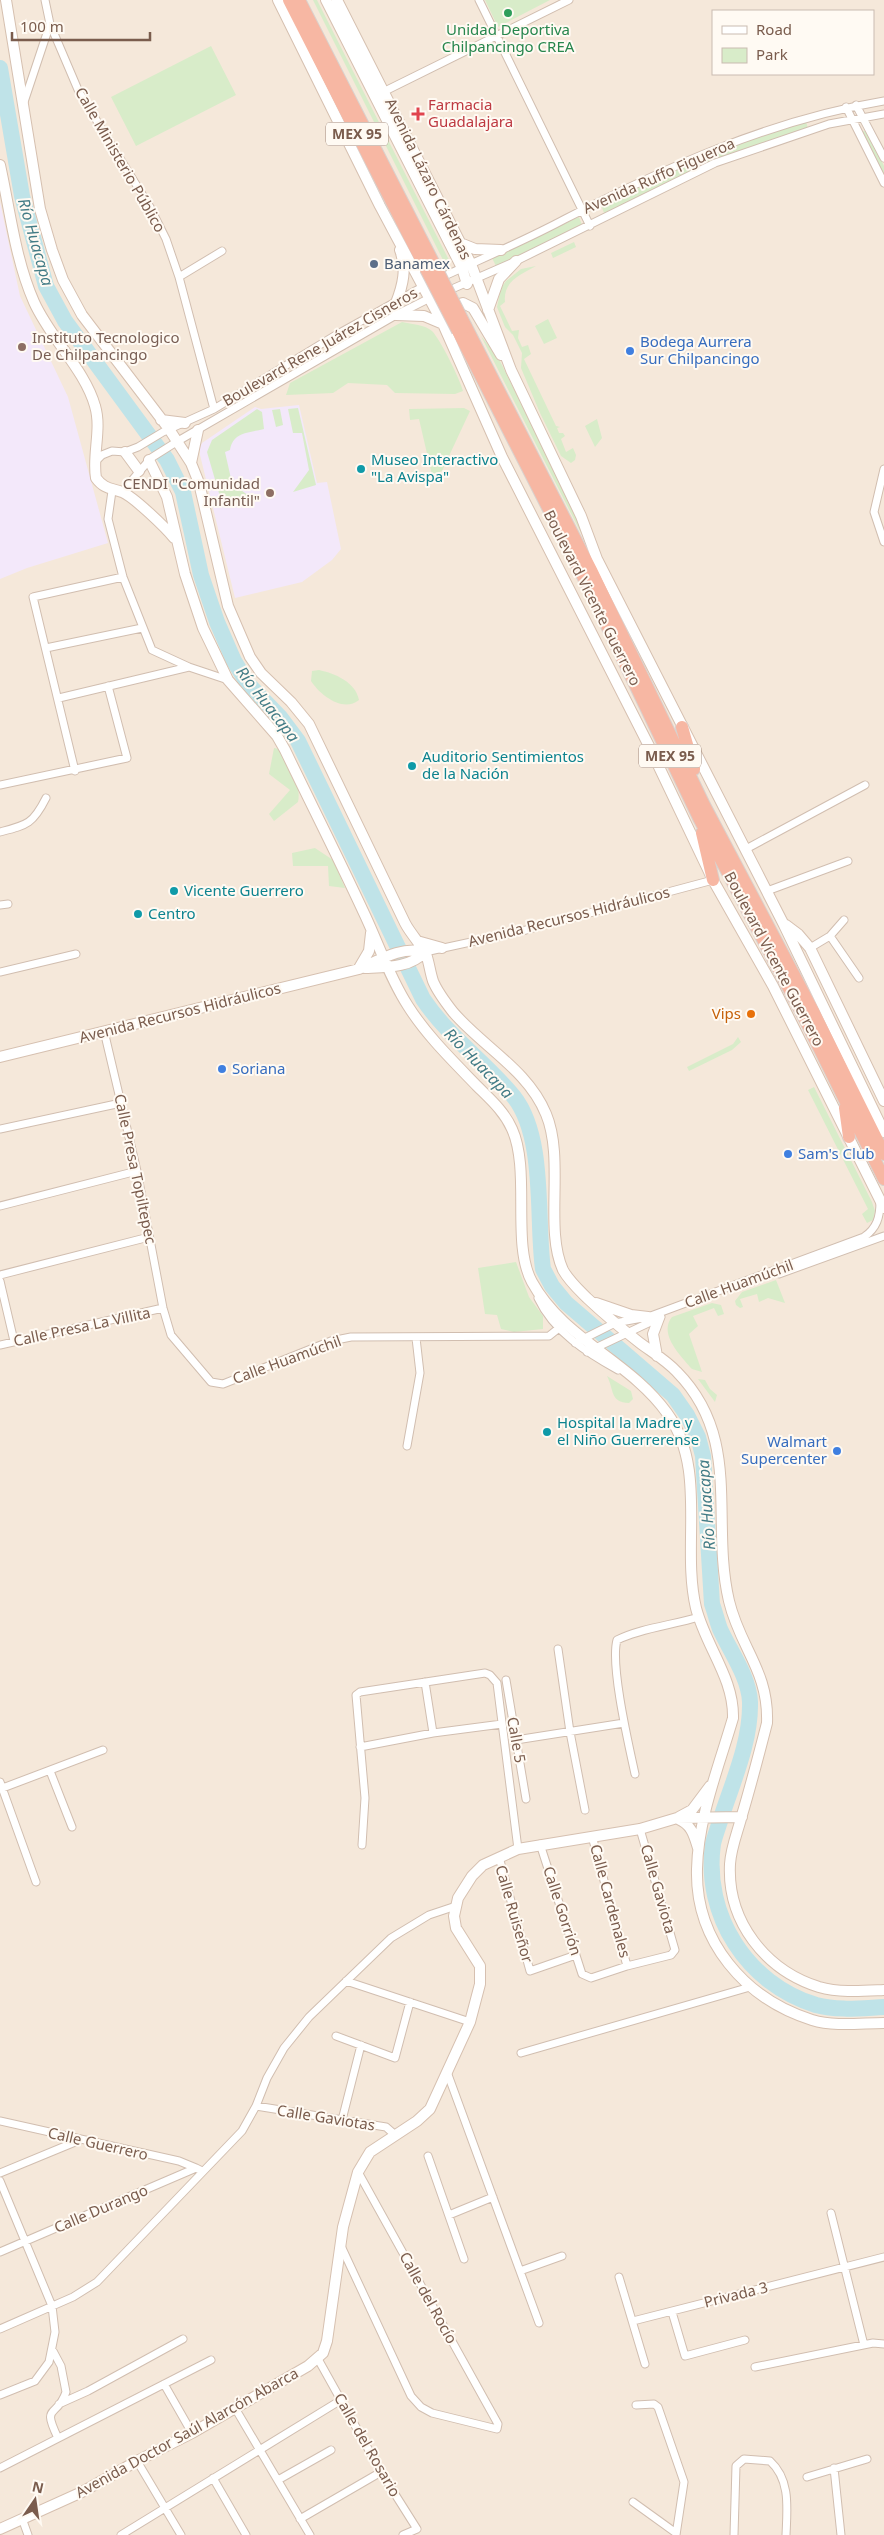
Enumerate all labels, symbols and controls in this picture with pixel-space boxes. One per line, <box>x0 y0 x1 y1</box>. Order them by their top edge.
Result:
marker: Unidad Deportiva Chilpancingo CREA <box>502 7 514 19</box>
scale bar <box>12 10 150 42</box>
legend <box>712 10 874 75</box>
text: 100 m <box>20 16 64 36</box>
place label: Unidad Deportiva Chilpancingo CREA <box>442 19 575 56</box>
text: Road <box>756 19 792 39</box>
text: Park <box>756 44 788 64</box>
street label: Calle Ministerio Público <box>71 83 171 236</box>
street label: Avenida Lázaro Cárdenas <box>381 94 477 263</box>
place label: Farmacia Guadalajara <box>428 94 513 131</box>
marker: Farmacia Guadalajara <box>412 108 424 120</box>
road number: MEX 95 <box>326 122 388 146</box>
street label: Avenida Ruffo Figueroa <box>580 133 738 218</box>
water label: Río Huacapa <box>13 196 59 288</box>
place label: Banamex <box>384 253 450 273</box>
marker: Banamex <box>368 258 380 270</box>
street label: Boulevard Rene Juárez Cisneros <box>218 282 421 410</box>
place label: Instituto Tecnologico De Chilpancingo <box>32 327 180 364</box>
place label: Bodega Aurrera Sur Chilpancingo <box>640 331 760 368</box>
marker: Instituto Tecnologico De Chilpancingo <box>16 341 28 353</box>
marker: Bodega Aurrera Sur Chilpancingo <box>624 345 636 357</box>
place label: Museo Interactivo "La Avispa" <box>371 449 498 486</box>
marker: Museo Interactivo "La Avispa" <box>355 463 367 475</box>
place label: CENDI "Comunidad Infantil" <box>123 473 260 510</box>
marker: CENDI "Comunidad Infantil" <box>264 487 276 499</box>
street label: Boulevard Vicente Guerrero <box>540 506 646 689</box>
water label: Río Huacapa <box>232 662 304 746</box>
road number: MEX 95 <box>639 744 701 768</box>
place label: Auditorio Sentimientos de la Nación <box>422 746 584 783</box>
marker: Auditorio Sentimientos de la Nación <box>406 760 418 772</box>
street label: Boulevard Vicente Guerrero <box>720 868 829 1049</box>
place label: Vicente Guerrero <box>184 880 304 900</box>
street label: Avenida Recursos Hidráulicos <box>466 881 672 951</box>
marker: Vicente Guerrero <box>168 885 180 897</box>
place label: Centro <box>148 903 196 923</box>
marker: Centro <box>132 908 144 920</box>
street label: Avenida Recursos Hidráulicos <box>77 977 283 1047</box>
place label: Vips <box>712 1003 741 1023</box>
marker: Vips <box>745 1008 757 1020</box>
water label: Río Huacapa <box>440 1023 518 1103</box>
place label: Soriana <box>232 1058 285 1078</box>
marker: Soriana <box>216 1063 228 1075</box>
street label: Calle Presa Topiltepec <box>110 1092 162 1246</box>
place label: Sam's Club <box>798 1143 874 1163</box>
marker: Sam's Club <box>782 1148 794 1160</box>
street label: Calle Huamúchil <box>682 1254 796 1312</box>
street label: Calle Presa La Villita <box>12 1302 152 1350</box>
street label: Calle Huamúchil <box>230 1330 344 1388</box>
place label: Hospital la Madre y el Niño Guerrerense <box>557 1412 699 1449</box>
marker: Hospital la Madre y el Niño Guerrerense <box>541 1426 553 1438</box>
place label: Walmart Supercenter <box>741 1431 828 1468</box>
marker: Walmart Supercenter <box>831 1445 843 1457</box>
water label: Río Huacapa <box>692 1459 720 1551</box>
street label: Calle 5 <box>503 1715 531 1764</box>
street label: Calle Cardenales <box>586 1842 636 1960</box>
street label: Calle Gaviota <box>637 1842 681 1936</box>
street label: Calle Ruiseñor <box>491 1863 538 1965</box>
street label: Calle Gorrión <box>539 1864 587 1958</box>
street label: Calle Gaviotas <box>276 2099 377 2135</box>
street label: Calle Guerrero <box>46 2122 150 2164</box>
street label: Calle Durango <box>51 2179 151 2237</box>
street label: Calle del Rocío <box>395 2248 462 2347</box>
street label: Privada 3 <box>702 2276 770 2312</box>
street label: Avenida Doctor Saúl Alarcón Abarca <box>72 2362 301 2502</box>
street label: Calle del Rosario <box>330 2389 406 2500</box>
north arrow <box>10 2475 60 2525</box>
text: N <box>30 2476 46 2497</box>

